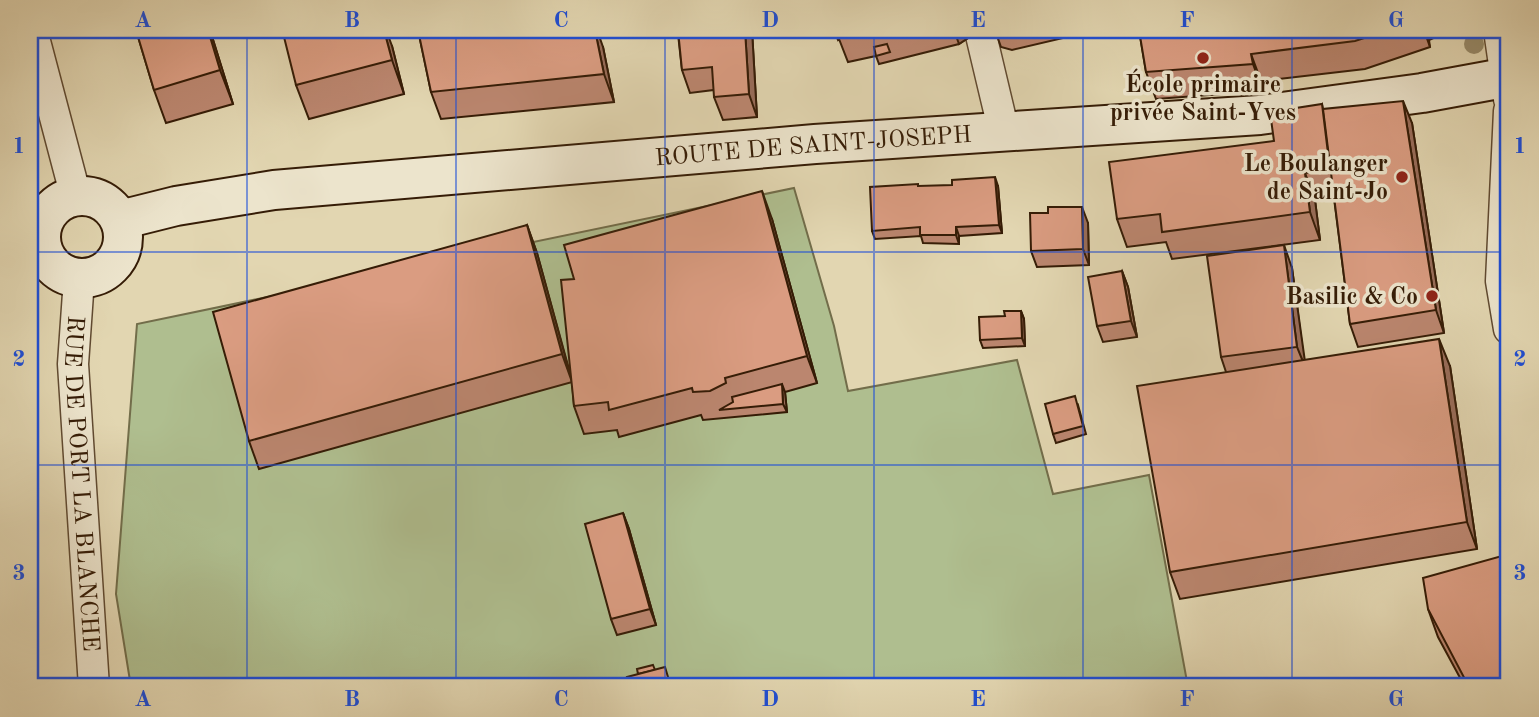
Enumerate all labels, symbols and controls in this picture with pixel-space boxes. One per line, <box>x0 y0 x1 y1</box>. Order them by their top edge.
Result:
text: A <box>134 9 152 32</box>
text: B <box>344 9 360 32</box>
text: C <box>553 9 569 32</box>
text: D <box>761 9 779 32</box>
text: E <box>970 9 986 32</box>
text: F <box>1179 9 1195 32</box>
text: G <box>1388 9 1404 32</box>
marker: École primaire privée Saint-Yves <box>1195 50 1211 66</box>
place label: École primaire privée Saint-Yves <box>1110 68 1296 126</box>
street label: ROUTE DE SAINT-JOSEPH <box>654 124 972 172</box>
text: 1 <box>12 135 26 158</box>
text: 1 <box>1513 135 1527 158</box>
place label: Le Boulanger de Saint-Jo <box>1244 153 1388 205</box>
marker: Le Boulanger de Saint-Jo <box>1394 169 1410 185</box>
place label: Basilic & Co <box>1285 286 1418 310</box>
marker: Basilic & Co <box>1424 288 1440 304</box>
street label: RUE DE PORT LA BLANCHE <box>59 315 102 653</box>
text: 2 <box>12 348 26 371</box>
text: 2 <box>1513 348 1527 371</box>
text: 3 <box>12 562 26 585</box>
text: 3 <box>1513 562 1527 585</box>
text: A <box>134 688 152 711</box>
text: B <box>344 688 360 711</box>
text: C <box>553 688 569 711</box>
text: D <box>761 688 779 711</box>
text: E <box>970 688 986 711</box>
text: F <box>1179 688 1195 711</box>
text: G <box>1388 688 1404 711</box>

